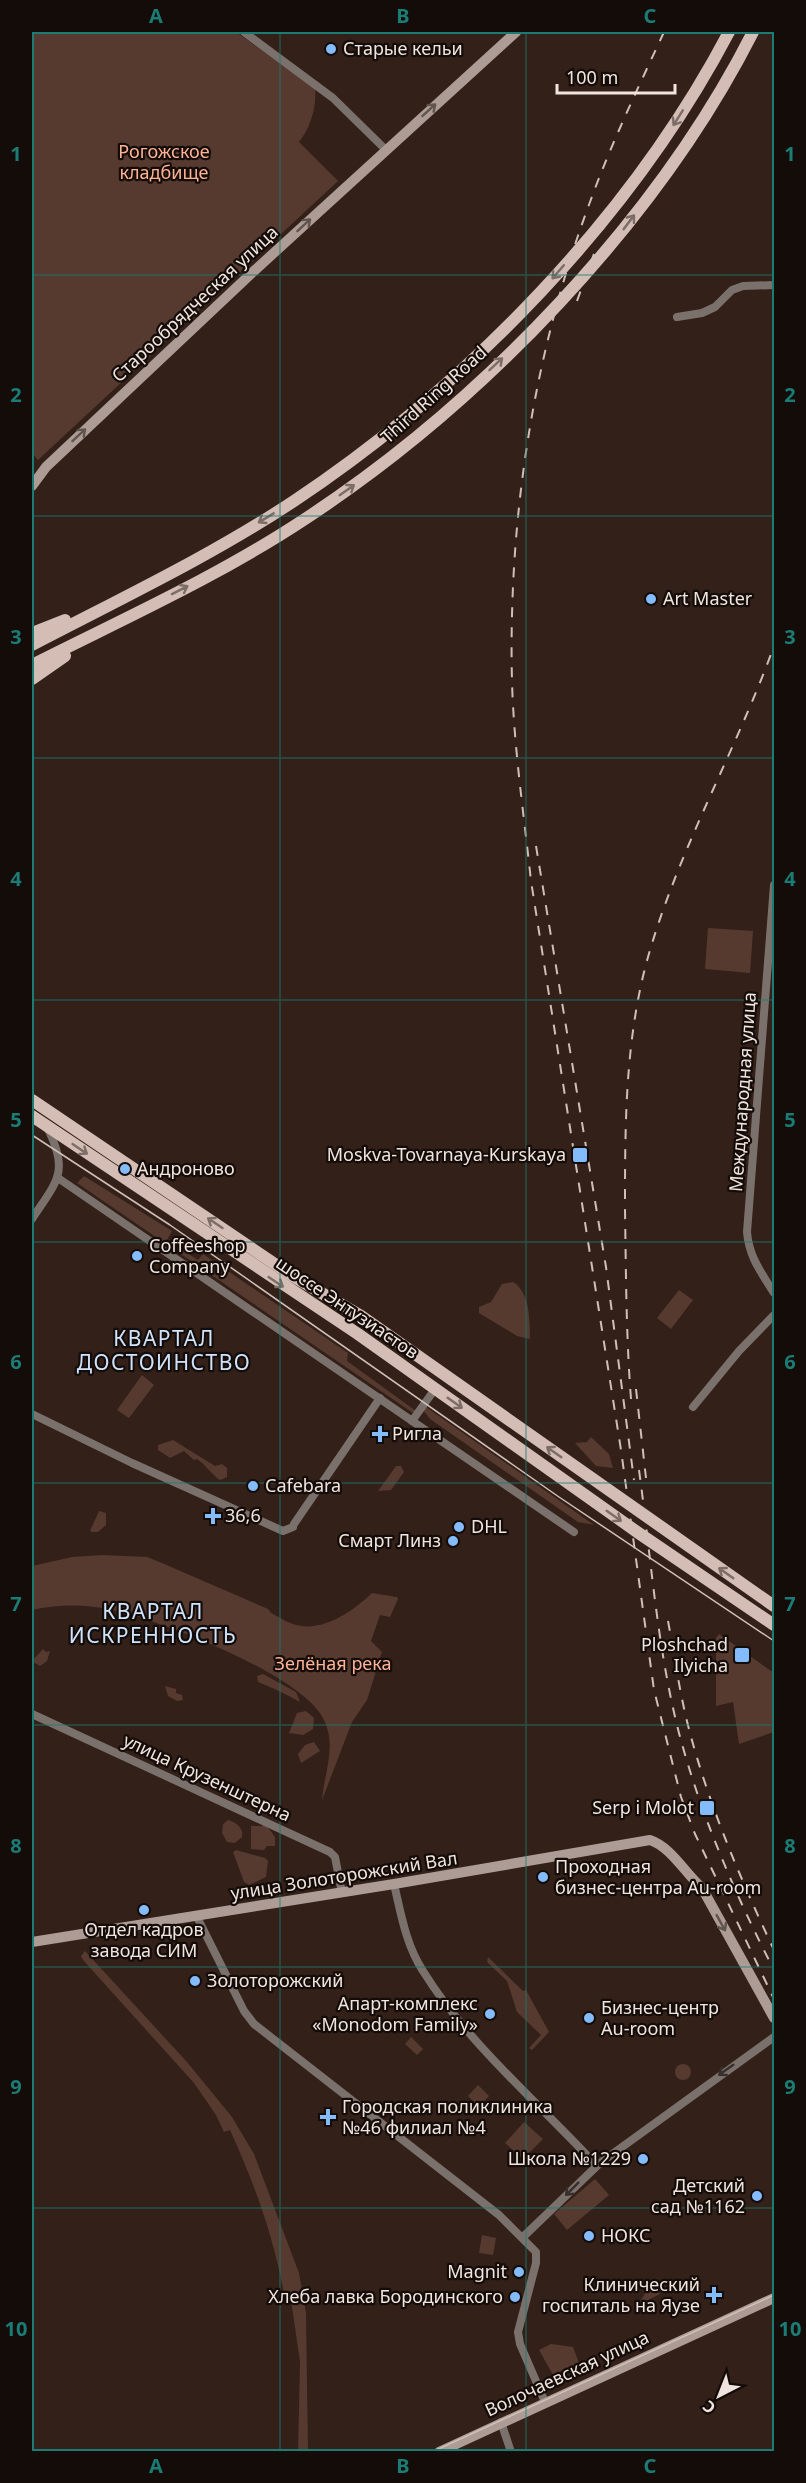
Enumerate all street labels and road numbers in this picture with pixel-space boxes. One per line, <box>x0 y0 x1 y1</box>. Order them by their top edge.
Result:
street label: Старообрядческая улица <box>106 220 283 387</box>
street label: Third Ring Road <box>375 340 491 448</box>
street label: Международная улица <box>723 991 761 1193</box>
street label: шоссе Энтузиастов <box>272 1251 423 1364</box>
street label: улица Крузенштерна <box>120 1728 295 1827</box>
street label: улица Золоторожский Вал <box>229 1845 459 1905</box>
street label: Волочаевская улица <box>481 2325 652 2422</box>

